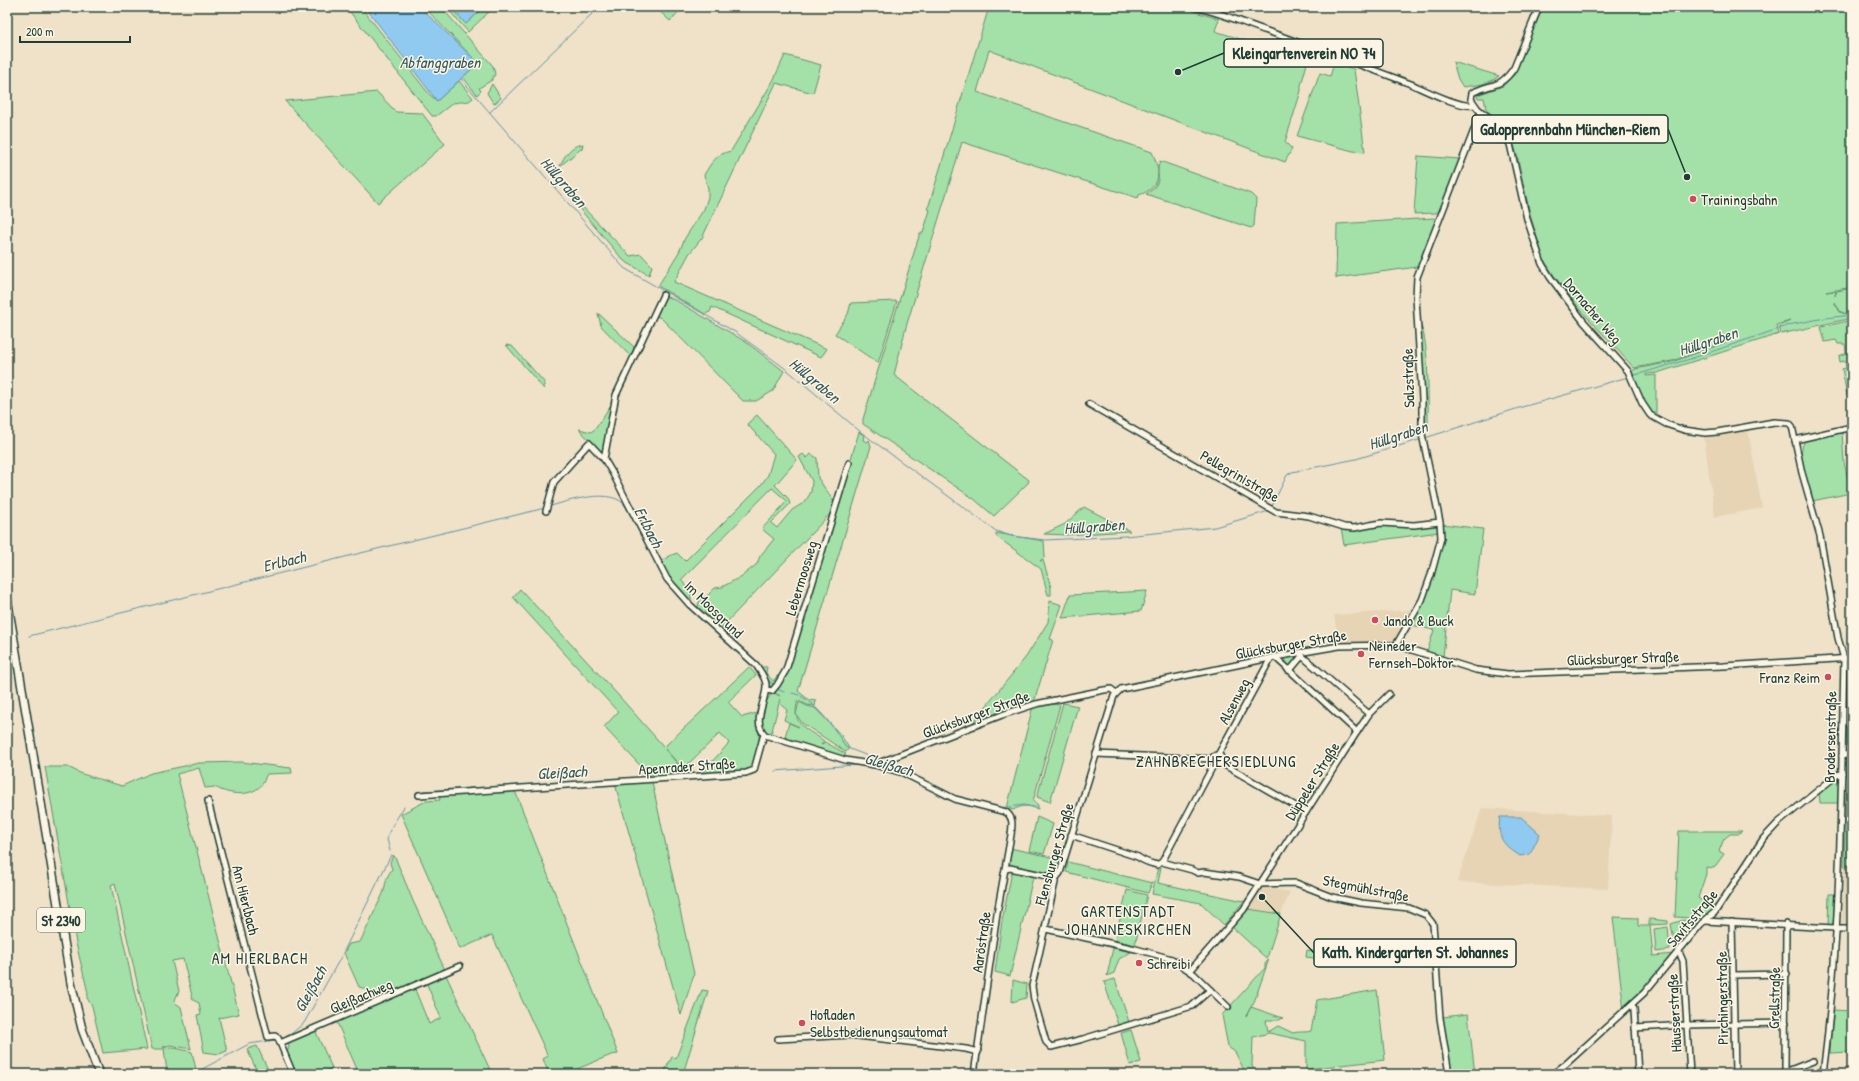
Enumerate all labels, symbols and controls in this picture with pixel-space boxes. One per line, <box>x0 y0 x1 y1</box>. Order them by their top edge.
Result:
scale bar <box>20 18 130 44</box>
text: 200 m <box>26 23 53 40</box>
callout: Kleingartenverein NO 74 <box>1224 39 1383 67</box>
text: Kleingartenverein NO 74 <box>1232 42 1376 65</box>
water label: Abfanggraben <box>400 51 482 73</box>
callout: Galopprennbahn München-Riem <box>1472 115 1668 143</box>
text: Galopprennbahn München-Riem <box>1480 118 1660 141</box>
water label: Hüllgraben <box>536 152 593 213</box>
place label: Trainingsbahn <box>1701 189 1778 210</box>
marker: Trainingsbahn <box>1688 194 1698 204</box>
street label: Dornacher Weg <box>1559 273 1627 349</box>
water label: Hüllgraben <box>1676 321 1742 361</box>
street label: Salzstraße <box>1396 348 1420 408</box>
water label: Hüllgraben <box>785 352 847 409</box>
water label: Hüllgraben <box>1366 415 1432 455</box>
street label: Pellegrinistraße <box>1197 445 1283 507</box>
water label: Erlbach <box>629 503 669 552</box>
water label: Hüllgraben <box>1063 513 1127 539</box>
street label: Lebermoosweg <box>780 538 822 618</box>
water label: Erlbach <box>260 545 309 577</box>
street label: Im Moosgrund <box>680 575 748 643</box>
place label: Jando & Buck <box>1383 610 1454 631</box>
marker: Jando & Buck <box>1370 615 1380 625</box>
street label: Glücksburger Straße <box>1234 624 1348 664</box>
place label: Neineder Fernseh-Doktor <box>1368 635 1454 673</box>
street label: Glücksburger Straße <box>1566 646 1680 670</box>
marker: Neineder Fernseh-Doktor <box>1356 649 1366 659</box>
place label: Franz Reim <box>1759 667 1820 688</box>
marker: Franz Reim <box>1823 672 1833 682</box>
street label: Alsenweg <box>1213 674 1255 728</box>
street label: Glücksburger Straße <box>920 685 1032 743</box>
street label: Brodersenstraße <box>1819 691 1841 783</box>
street label: Düppeler Straße <box>1280 738 1344 824</box>
water label: Gleißach <box>862 747 917 782</box>
district label: ZAHNBRECHERSIEDLUNG <box>1136 750 1296 772</box>
street label: Apenrader Straße <box>638 752 736 780</box>
water label: Gleißach <box>537 760 589 784</box>
street label: Flensburger Straße <box>1029 800 1079 909</box>
street label: Am Hierlbach <box>227 863 265 937</box>
street label: Stegmühlstraße <box>1321 869 1411 907</box>
street label: Savitsstraße <box>1662 885 1722 951</box>
district label: GARTENSTADT JOHANNESKIRCHEN <box>1064 900 1192 940</box>
road number: St 2340 <box>37 908 85 932</box>
street label: Aaröstraße <box>966 910 996 974</box>
callout: Kath. Kindergarten St. Johannes <box>1314 939 1516 967</box>
text: Kath. Kindergarten St. Johannes <box>1322 941 1509 964</box>
district label: AM HIERLBACH <box>212 947 308 969</box>
street label: Pirchingerstraße <box>1711 951 1733 1045</box>
place label: Schreibi <box>1147 953 1191 974</box>
marker: Schreibi <box>1134 958 1144 968</box>
water label: Gleißach <box>288 961 332 1016</box>
street label: Grellstraße <box>1763 967 1785 1029</box>
street label: Gleißachweg <box>326 973 396 1019</box>
street label: Häusserstraße <box>1661 973 1687 1053</box>
place label: Hofladen Selbstbedienungsautomat <box>810 1004 948 1042</box>
marker: Hofladen Selbstbedienungsautomat <box>797 1018 807 1028</box>

